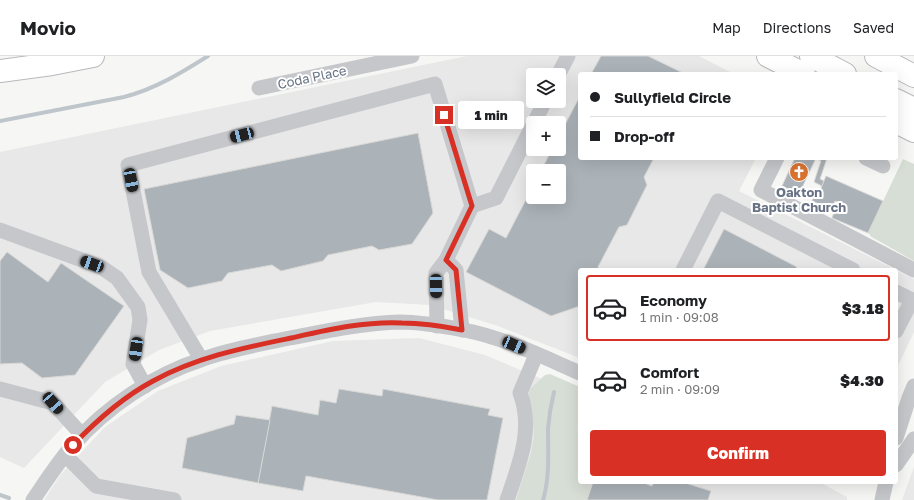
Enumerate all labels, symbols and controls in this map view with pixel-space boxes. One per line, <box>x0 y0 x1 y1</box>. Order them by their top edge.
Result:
text: Movio <box>20 16 76 39</box>
text: Map <box>712 19 741 36</box>
text: Directions <box>763 19 831 36</box>
text: Saved <box>853 19 894 36</box>
street label: Coda Place <box>276 62 348 92</box>
map controls <box>526 68 566 204</box>
button: layers <box>526 68 566 108</box>
text: Sullyfield Circle <box>614 88 731 106</box>
callout: 1 min <box>458 101 524 129</box>
route end <box>435 106 453 124</box>
text: 1 min <box>474 107 508 123</box>
button: + <box>526 116 566 156</box>
car <box>229 126 255 144</box>
text: Drop-off <box>614 127 674 145</box>
church icon: Oakton Baptist Church <box>788 161 810 183</box>
button: − <box>526 164 566 204</box>
car <box>123 167 139 193</box>
place label: Oakton Baptist Church <box>752 184 846 215</box>
car <box>79 254 105 274</box>
car <box>430 274 442 298</box>
icon: car <box>592 290 628 326</box>
text: Economy <box>640 291 707 309</box>
text: $3.18 <box>842 299 884 317</box>
text: 1 min · 09:08 <box>640 309 719 325</box>
car <box>501 335 527 355</box>
car <box>128 336 144 362</box>
icon: car <box>592 362 628 398</box>
text: Comfort <box>640 363 699 381</box>
text: $4.30 <box>840 371 884 389</box>
text: 2 min · 09:09 <box>640 381 720 397</box>
car <box>41 390 65 416</box>
button: Confirm <box>590 430 886 476</box>
route start <box>64 436 82 454</box>

